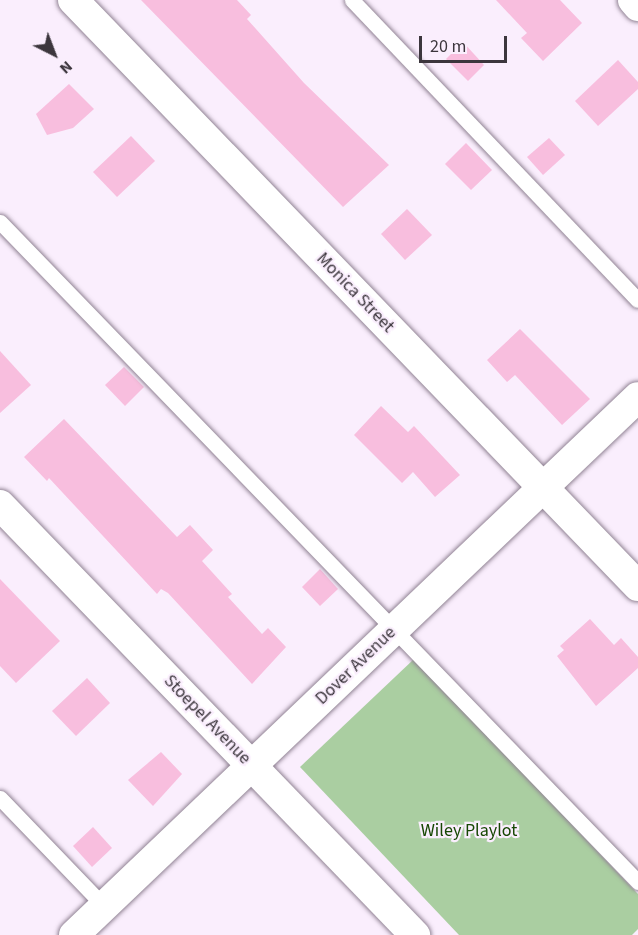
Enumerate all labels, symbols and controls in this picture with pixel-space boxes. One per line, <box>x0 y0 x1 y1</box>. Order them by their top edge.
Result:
north arrow <box>24 24 84 84</box>
scale bar <box>422 24 510 62</box>
text: 20 m <box>430 34 466 59</box>
text: N <box>55 56 77 79</box>
street label: Monica Street <box>311 248 399 338</box>
street label: Dover Avenue <box>311 622 401 710</box>
street label: Stoepel Avenue <box>159 671 255 769</box>
park label: Wiley Playlot <box>421 820 517 842</box>

